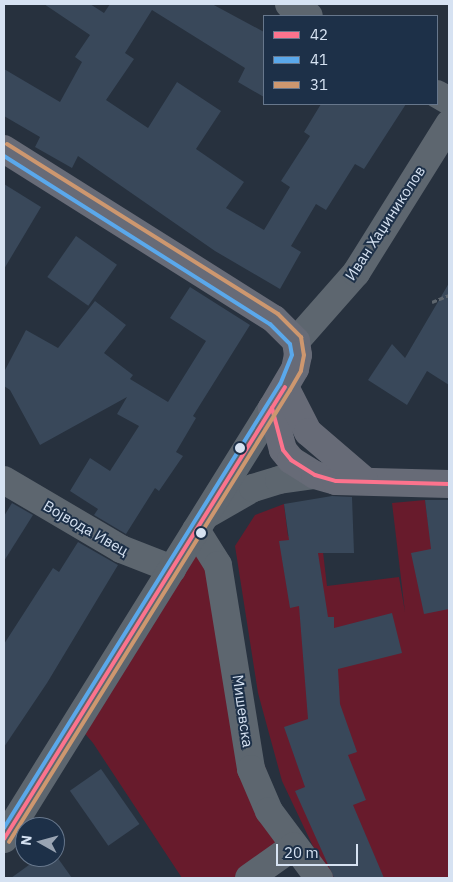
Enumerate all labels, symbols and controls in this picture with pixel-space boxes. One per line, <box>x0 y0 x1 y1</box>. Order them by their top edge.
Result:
legend <box>263 15 438 105</box>
text: 42 <box>310 25 328 44</box>
text: 41 <box>310 50 328 69</box>
text: 31 <box>310 75 328 94</box>
street label: Иван Хаџиниколов <box>341 162 429 284</box>
unlabelled marker <box>235 443 245 453</box>
street label: Војвода Ивец <box>40 496 132 560</box>
unlabelled marker <box>196 528 206 538</box>
street label: Мишевска <box>229 673 257 749</box>
north arrow <box>15 817 65 867</box>
text: N <box>17 834 36 846</box>
scale bar <box>278 834 360 866</box>
text: 20 m <box>284 843 319 862</box>

